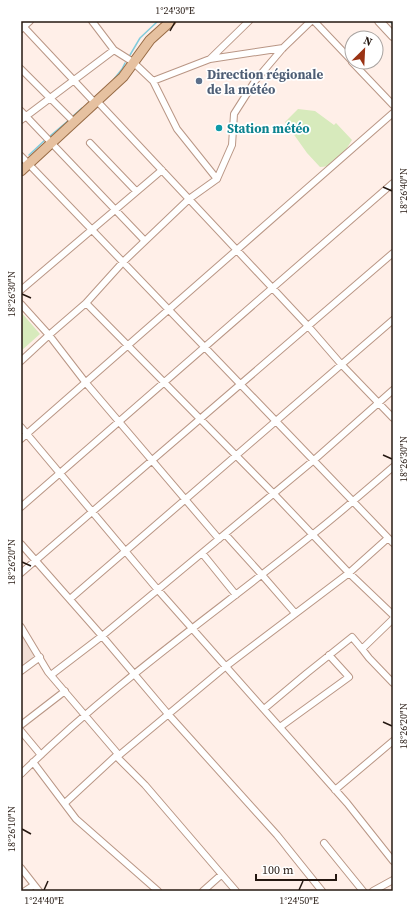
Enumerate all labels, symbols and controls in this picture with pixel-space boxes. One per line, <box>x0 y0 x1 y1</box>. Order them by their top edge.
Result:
text: 1°24'30"E <box>155 4 195 17</box>
north arrow <box>344 30 384 70</box>
text: N <box>361 33 375 50</box>
place label: Direction régionale de la météo <box>207 66 323 98</box>
marker: Direction régionale de la météo <box>194 76 204 86</box>
place label: Station météo <box>227 120 310 137</box>
marker: Station météo <box>214 123 224 133</box>
text: 18°26'40"N <box>397 168 410 214</box>
text: 18°26'30"N <box>5 271 18 317</box>
text: 18°26'30"N <box>397 436 410 482</box>
text: 18°26'20"N <box>5 539 18 585</box>
text: 18°26'20"N <box>397 703 410 749</box>
text: 18°26'10"N <box>5 806 18 852</box>
scale bar <box>256 856 336 882</box>
text: 100 m <box>262 862 294 878</box>
text: 1°24'40"E <box>24 894 64 907</box>
text: 1°24'50"E <box>279 894 319 907</box>

